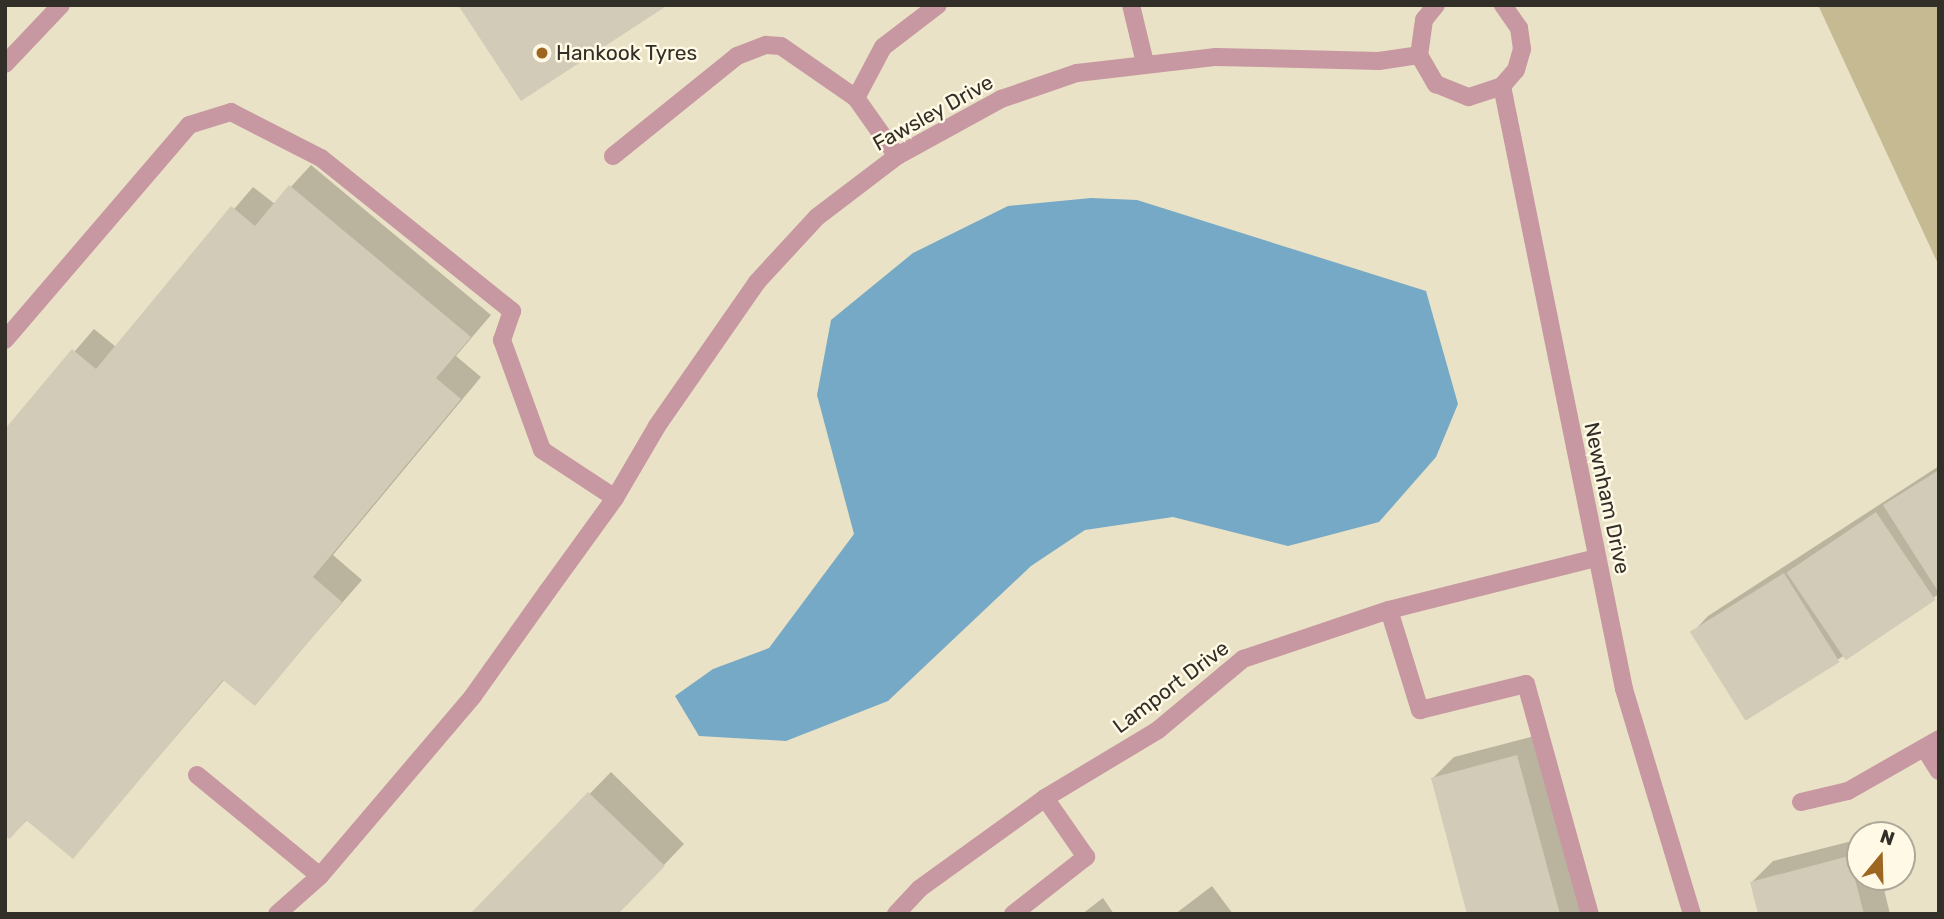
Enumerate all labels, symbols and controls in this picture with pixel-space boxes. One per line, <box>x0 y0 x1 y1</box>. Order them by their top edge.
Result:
place label: Hankook Tyres <box>556 40 698 66</box>
marker: Hankook Tyres <box>534 45 550 61</box>
street label: Fawsley Drive <box>868 69 998 157</box>
street label: Newnham Drive <box>1579 420 1635 576</box>
street label: Lamport Drive <box>1108 635 1234 739</box>
north arrow <box>1846 821 1916 891</box>
text: N <box>1877 824 1898 851</box>

